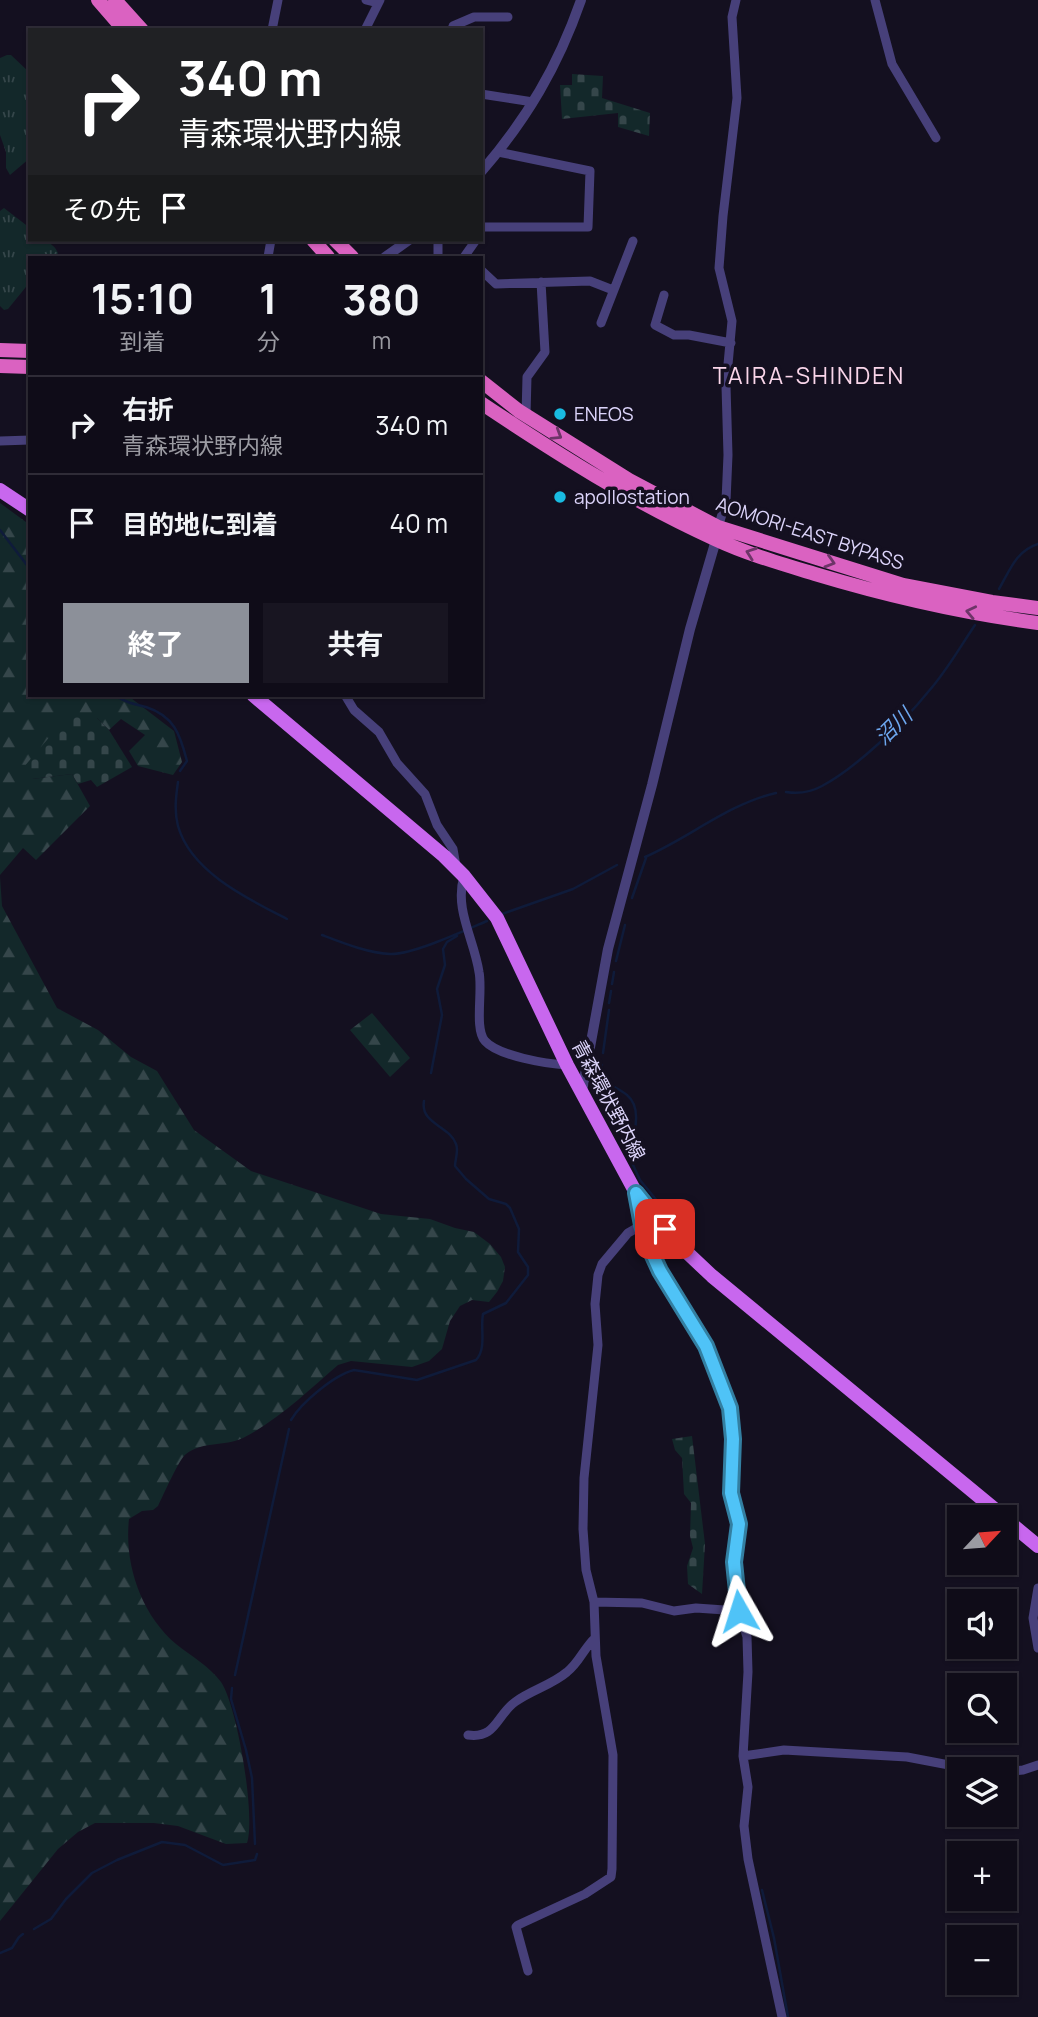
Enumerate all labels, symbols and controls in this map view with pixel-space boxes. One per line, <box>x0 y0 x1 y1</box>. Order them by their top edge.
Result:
text: 340 m <box>178 44 322 111</box>
icon: right <box>63 56 154 147</box>
text: 青森環状野内線 <box>178 111 402 155</box>
icon: arrive <box>155 189 193 227</box>
text: その先 <box>63 191 141 227</box>
text: 15:10 <box>91 269 194 327</box>
text: 1 <box>259 269 278 327</box>
text: 380 <box>343 270 420 328</box>
text: m <box>372 324 391 356</box>
text: 到着 <box>119 325 165 357</box>
text: 分 <box>257 325 280 357</box>
district label: TAIRA-SHINDEN <box>713 359 905 391</box>
text: 右折 <box>122 391 174 427</box>
place label: ENEOS <box>574 401 634 427</box>
icon: right <box>63 406 101 444</box>
marker: ENEOS <box>552 406 568 422</box>
text: 340 m <box>375 407 448 443</box>
one-way arrow <box>549 426 562 439</box>
text: 青森環状野内線 <box>122 429 283 461</box>
place label: apollostation <box>574 484 690 510</box>
marker: apollostation <box>552 489 568 505</box>
street label: AOMORI-EAST BYPASS <box>713 490 907 576</box>
icon: arrive <box>63 504 101 542</box>
text: 40 m <box>390 505 448 541</box>
text: 目的地に到着 <box>122 506 278 542</box>
one-way arrow <box>746 547 758 561</box>
one-way arrow <box>823 554 836 568</box>
button: 終了 <box>63 603 249 683</box>
button: 共有 <box>263 603 448 683</box>
one-way arrow <box>965 606 977 621</box>
water label: 沼川 <box>868 700 919 751</box>
street label: 青森環状野内線 <box>566 1035 652 1165</box>
pin <box>635 1199 695 1259</box>
icon: arrive <box>646 1210 684 1248</box>
north arrow <box>947 1505 1017 1575</box>
map controls <box>947 1505 1017 1995</box>
position arrow <box>702 1574 776 1648</box>
button: sound <box>947 1589 1017 1659</box>
button: search <box>947 1673 1017 1743</box>
button: layers <box>947 1757 1017 1827</box>
button: + <box>947 1841 1017 1911</box>
button: − <box>947 1925 1017 1995</box>

